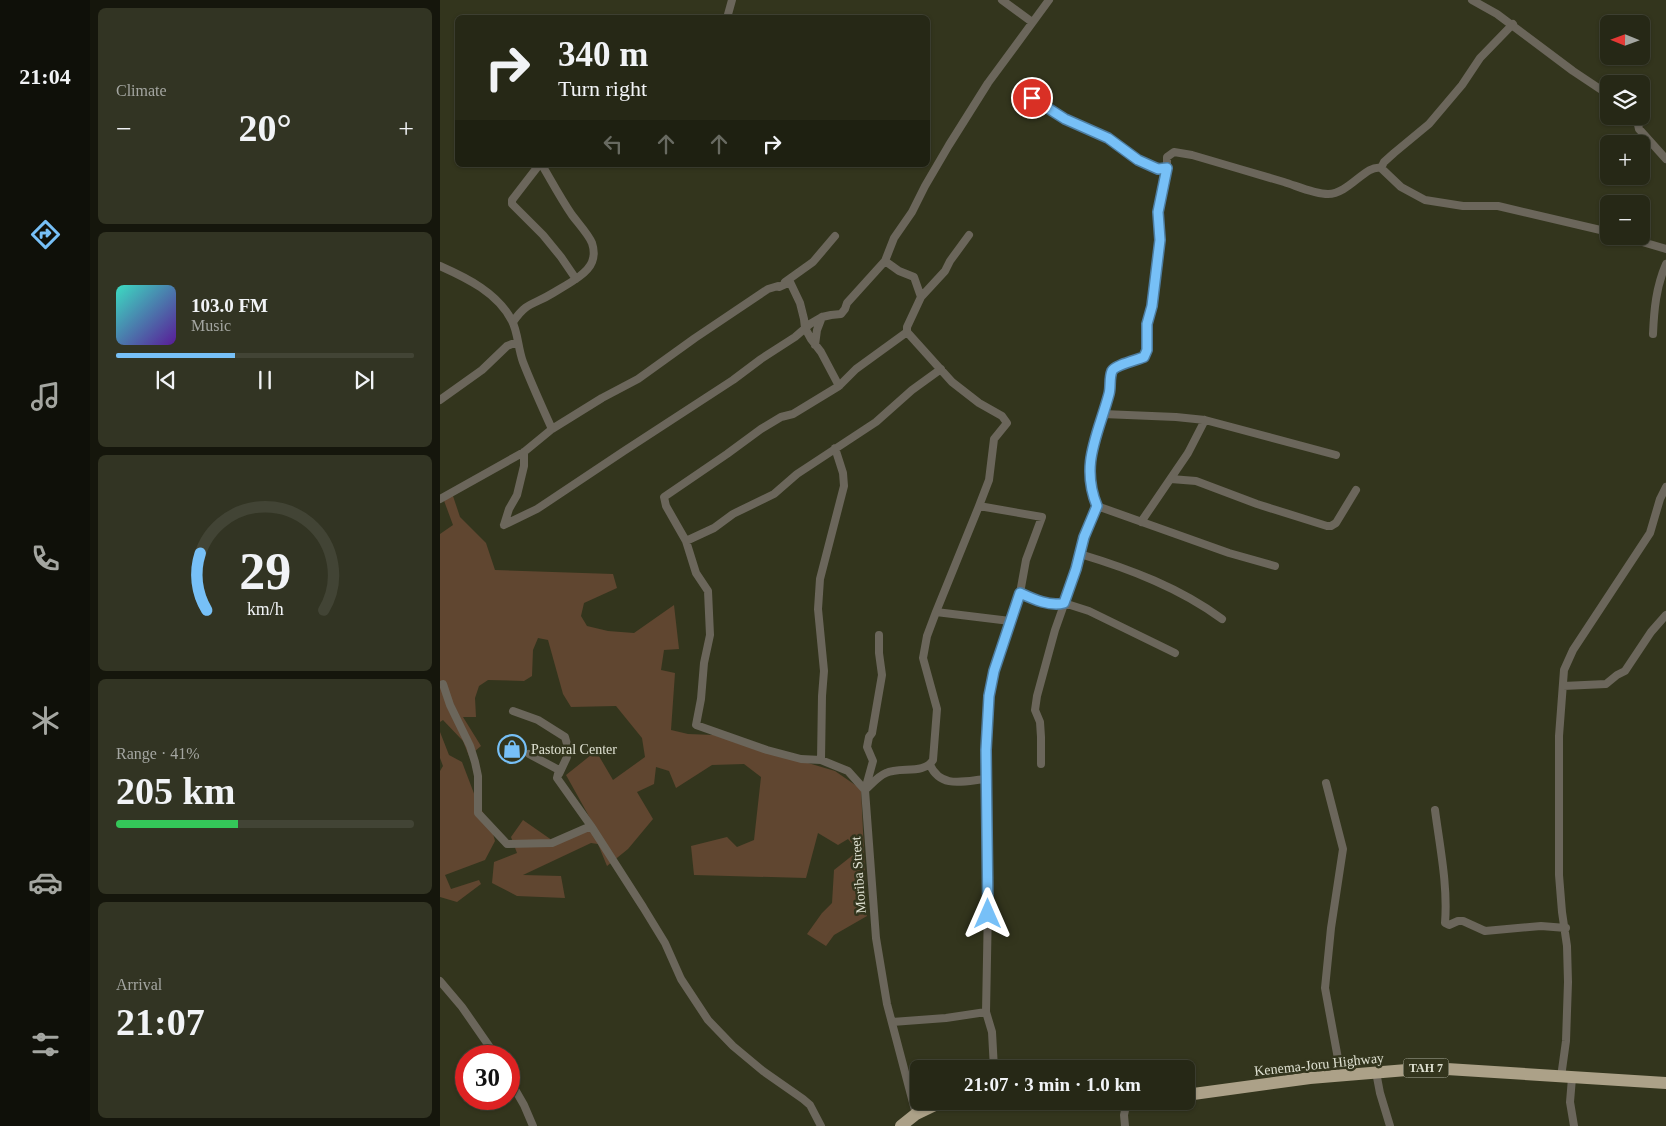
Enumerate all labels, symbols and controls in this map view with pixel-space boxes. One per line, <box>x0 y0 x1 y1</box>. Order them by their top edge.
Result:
north arrow <box>1600 15 1650 65</box>
map controls <box>1600 15 1650 245</box>
icon: right <box>475 35 540 100</box>
text: 340 m <box>558 35 648 74</box>
text: 21:04 <box>19 64 71 89</box>
button: layers <box>1600 75 1650 125</box>
text: Turn right <box>558 76 647 101</box>
pin <box>1011 77 1053 119</box>
text: Climate <box>116 82 167 99</box>
icon: arrive <box>1018 84 1046 112</box>
text: 20° <box>238 107 292 149</box>
text: − <box>116 113 132 144</box>
text: + <box>398 113 414 144</box>
icon: left <box>599 130 627 158</box>
icon: ahead <box>652 130 680 158</box>
icon: ahead <box>705 130 733 158</box>
icon: right <box>758 130 786 158</box>
button: + <box>1600 135 1650 185</box>
button: − <box>1600 195 1650 245</box>
icon: directions <box>28 217 63 252</box>
text: 103.0 FM <box>191 295 268 316</box>
text: Music <box>191 317 231 334</box>
icon: previous <box>152 366 180 394</box>
icon: pause <box>251 366 279 394</box>
icon: next <box>350 366 378 394</box>
icon: music <box>28 379 63 414</box>
icon: phone <box>28 541 63 576</box>
text: 29 <box>239 543 291 600</box>
text: km/h <box>247 599 283 619</box>
icon: climate <box>28 703 63 738</box>
shop icon: Pastoral Center <box>497 734 527 764</box>
place label: Pastoral Center <box>531 742 617 757</box>
text: Range · 41% <box>116 745 200 762</box>
text: 205 km <box>116 770 235 812</box>
street label: Moriba Street <box>848 836 869 914</box>
icon: car <box>28 865 63 900</box>
position arrow <box>961 887 1013 939</box>
text: Arrival <box>116 976 162 993</box>
text: 21:07 <box>116 1001 205 1043</box>
icon: filters <box>28 1027 63 1062</box>
speed limit sign: 30 <box>455 1045 520 1110</box>
street label: Kenema-Joru Highway <box>1254 1050 1385 1079</box>
road number: TAH 7 <box>1404 1058 1448 1078</box>
text: 21:07 · 3 min · 1.0 km <box>964 1074 1141 1095</box>

